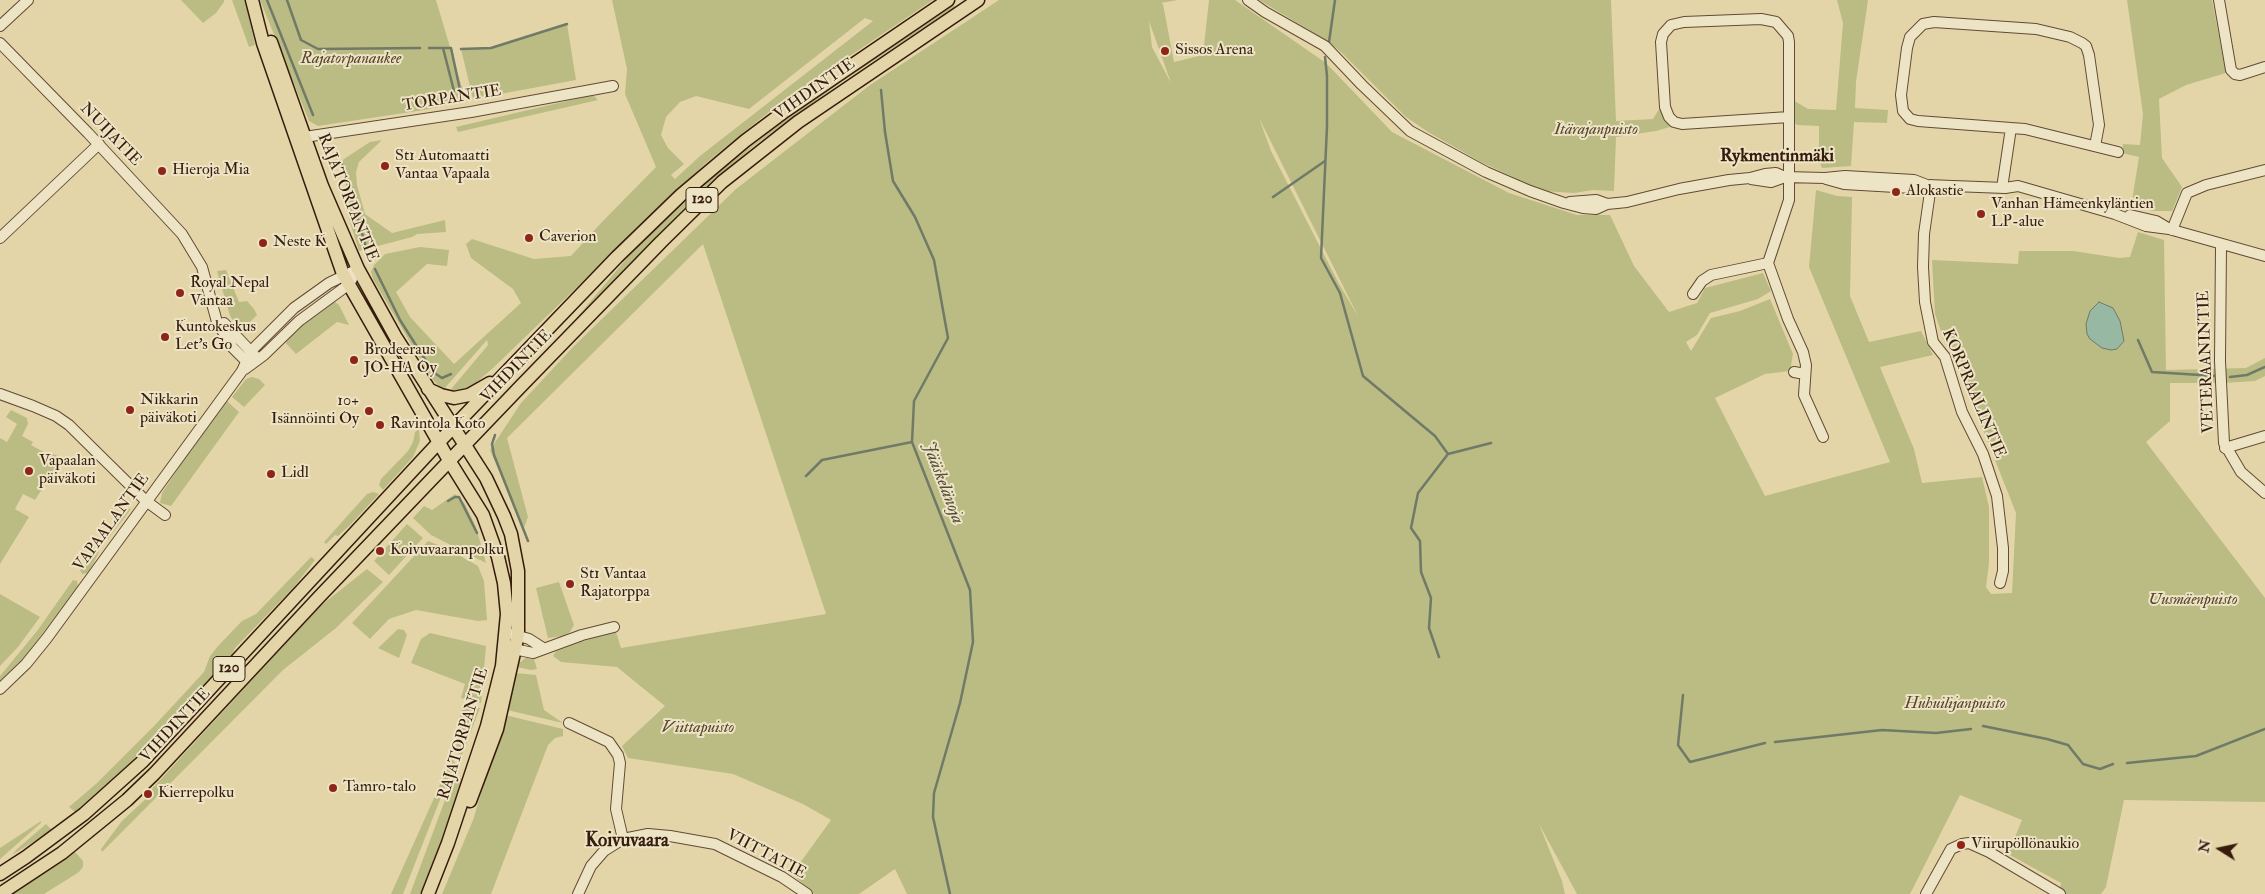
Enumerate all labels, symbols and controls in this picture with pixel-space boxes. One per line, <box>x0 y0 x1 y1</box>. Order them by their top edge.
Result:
place label: Sissos Arena <box>1175 41 1253 61</box>
marker: Sissos Arena <box>1159 45 1171 57</box>
park label: Rajatorpanaukee <box>301 50 401 70</box>
street label: VIHDINTIE <box>771 55 859 125</box>
street label: TORPANTIE <box>401 82 503 116</box>
street label: NUIJATIE <box>75 100 145 170</box>
park label: Itärajanpuisto <box>1554 121 1638 141</box>
street label: RAJATORPANTIE <box>312 131 382 265</box>
district label: Rykmentinmäki <box>1720 146 1834 168</box>
place label: St1 Automaatti Vantaa Vapaala <box>395 147 490 185</box>
marker: St1 Automaatti Vantaa Vapaala <box>379 160 391 172</box>
place label: Hieroja Mia <box>172 161 250 181</box>
marker: Hieroja Mia <box>156 165 168 177</box>
place label: Alokastie <box>1906 182 1963 202</box>
marker: Alokastie <box>1890 186 1902 198</box>
road number: 120 <box>686 188 718 212</box>
place label: Vanhan Hämeenkyläntien LP-alue <box>1991 195 2154 233</box>
marker: Vanhan Hämeenkyläntien LP-alue <box>1975 208 1987 220</box>
place label: Caverion <box>539 228 597 248</box>
marker: Caverion <box>523 232 535 244</box>
place label: Neste K <box>273 233 326 253</box>
marker: Neste K <box>257 237 269 249</box>
place label: Royal Nepal Vantaa <box>190 274 269 312</box>
marker: Royal Nepal Vantaa <box>174 287 186 299</box>
street label: VETERAANINTIE <box>2195 290 2219 434</box>
place label: Kuntokeskus Let's Go <box>175 318 256 356</box>
street label: VIHDINTIE <box>477 326 557 408</box>
street label: KORPRAALINTIE <box>1937 327 2009 461</box>
marker: Kuntokeskus Let's Go <box>159 331 171 343</box>
place label: Brodeeraus JO-HA Oy <box>364 341 437 379</box>
marker: Brodeeraus JO-HA Oy <box>348 354 360 366</box>
place label: Nikkarin päiväkoti <box>140 391 199 429</box>
place label: 10+ Isännöinti Oy <box>271 392 359 430</box>
marker: Nikkarin päiväkoti <box>124 404 136 416</box>
marker: 10+ Isännöinti Oy <box>363 405 375 417</box>
place label: Ravintola Koto <box>390 415 485 435</box>
marker: Ravintola Koto <box>374 419 386 431</box>
water label: Jääskelänoja <box>916 439 968 527</box>
place label: Vapaalan päiväkoti <box>39 452 96 490</box>
place label: Lidl <box>281 464 309 484</box>
marker: Vapaalan päiväkoti <box>23 465 35 477</box>
marker: Lidl <box>265 468 277 480</box>
street label: VAPAALANTIE <box>70 470 154 576</box>
place label: Koivuvaaranpolku <box>390 541 504 561</box>
marker: Koivuvaaranpolku <box>374 545 386 557</box>
place label: St1 Vantaa Rajatorppa <box>580 565 650 603</box>
marker: St1 Vantaa Rajatorppa <box>564 578 576 590</box>
park label: Uusmäenpuisto <box>2148 591 2238 611</box>
road number: 120 <box>213 656 245 682</box>
street label: RAJATORPANTIE <box>435 666 493 802</box>
street label: VIHDINTIE <box>137 685 215 767</box>
park label: Huhuilijanpuisto <box>1904 695 2006 715</box>
park label: Viittapuisto <box>662 719 734 739</box>
place label: Tamro-talo <box>343 778 416 798</box>
marker: Tamro-talo <box>327 782 339 794</box>
place label: Kierrepolku <box>158 784 234 804</box>
marker: Kierrepolku <box>142 788 154 800</box>
north arrow <box>2195 824 2245 874</box>
street label: VIITTATIE <box>723 826 809 884</box>
district label: Koivuvaara <box>585 831 669 853</box>
place label: Viirupöllönaukio <box>1971 835 2079 855</box>
marker: Viirupöllönaukio <box>1955 839 1967 851</box>
text: N <box>2195 839 2214 854</box>

